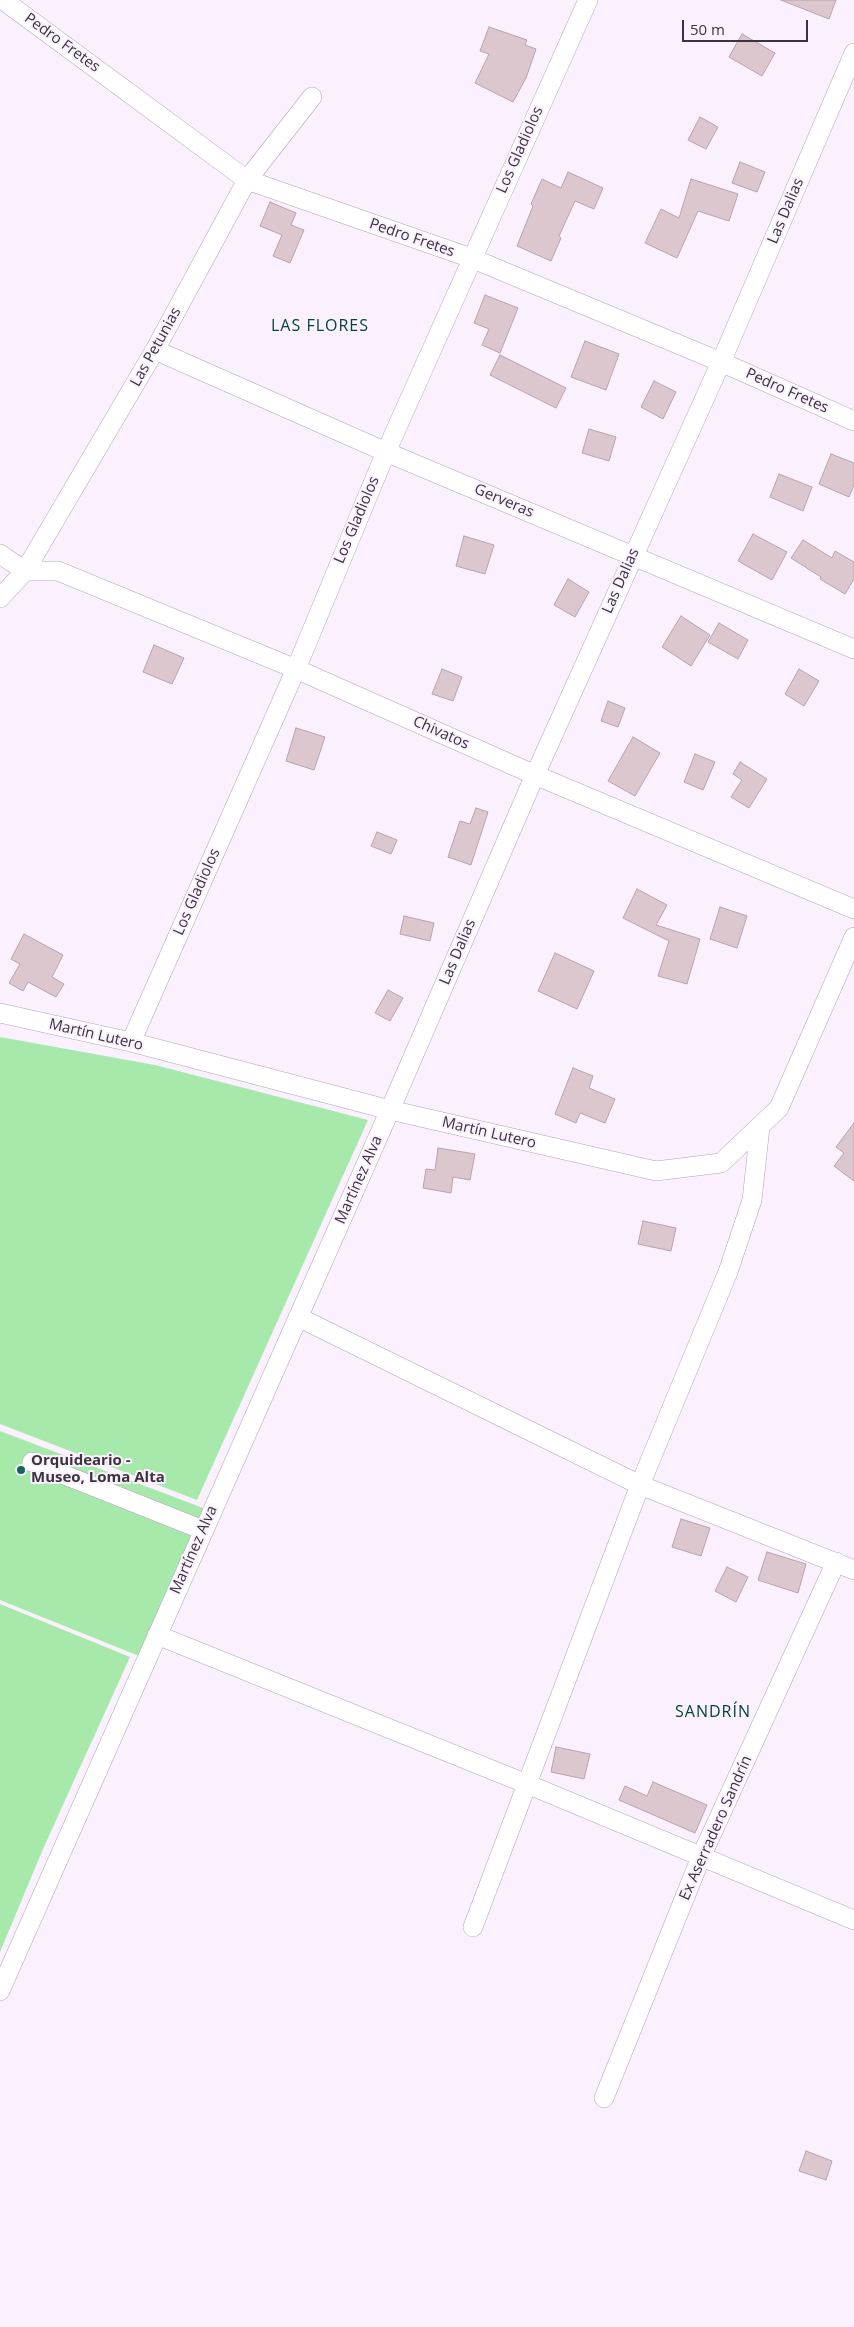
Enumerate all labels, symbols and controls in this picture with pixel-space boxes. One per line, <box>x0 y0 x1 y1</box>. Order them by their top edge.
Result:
street label: Pedro Fretes <box>21 10 103 76</box>
scale bar <box>684 10 810 42</box>
text: 50 m <box>690 19 725 39</box>
street label: Los Gladiolos <box>493 104 547 196</box>
street label: Las Dalias <box>764 176 808 246</box>
street label: Pedro Fretes <box>367 215 457 261</box>
street label: Las Petunias <box>127 304 185 390</box>
district label: LAS FLORES <box>270 316 370 336</box>
street label: Pedro Fretes <box>743 365 831 417</box>
street label: Los Gladiolos <box>331 474 383 566</box>
street label: Gerveras <box>471 480 537 522</box>
street label: Las Dalias <box>599 546 643 616</box>
street label: Chivatos <box>410 713 472 753</box>
street label: Los Gladiolos <box>170 846 224 938</box>
street label: Las Dalias <box>436 917 480 987</box>
street label: Martín Lutero <box>47 1015 145 1055</box>
street label: Martín Lutero <box>440 1113 538 1153</box>
street label: Martínez Alva <box>332 1133 386 1227</box>
place label: Orquideario - Museo, Loma Alta <box>31 1452 165 1487</box>
marker: Orquideario - Museo, Loma Alta <box>15 1464 27 1476</box>
street label: Martínez Alva <box>167 1503 221 1597</box>
district label: SANDRÍN <box>674 1702 752 1722</box>
street label: Ex Aserradero Sandrín <box>676 1753 756 1903</box>

